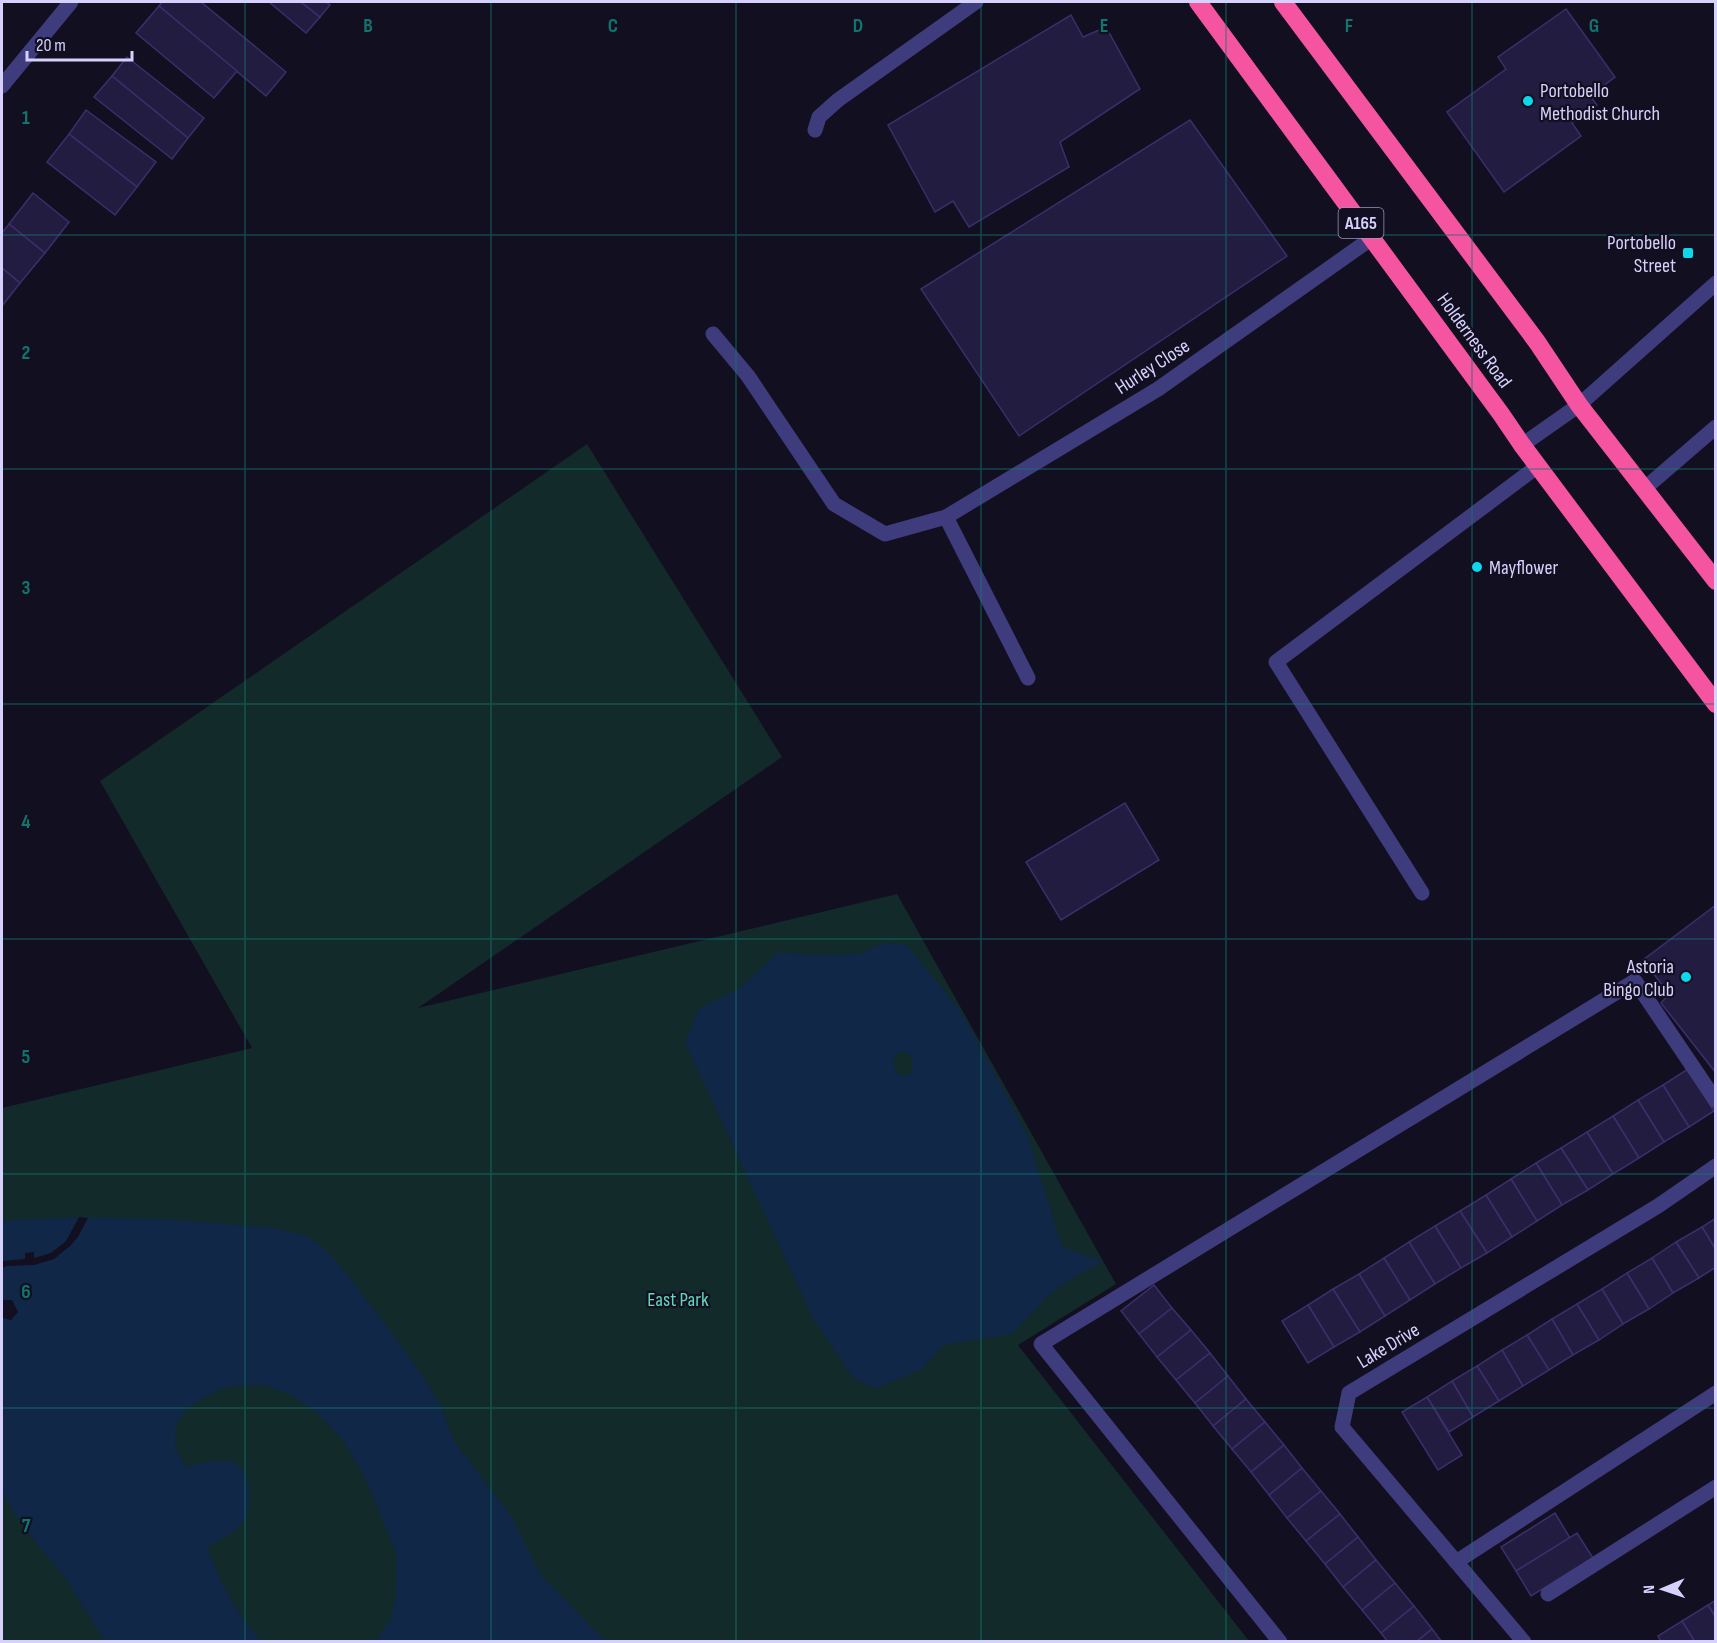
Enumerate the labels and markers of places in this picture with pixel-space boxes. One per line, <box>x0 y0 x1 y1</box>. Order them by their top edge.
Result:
place label: Portobello Methodist Church <box>1540 79 1660 126</box>
marker: Portobello Methodist Church <box>1521 94 1535 108</box>
place label: Portobello Street <box>1607 231 1676 278</box>
marker: Portobello Street <box>1681 246 1695 260</box>
place label: Mayflower <box>1489 556 1558 580</box>
marker: Mayflower <box>1470 560 1484 574</box>
place label: Astoria Bingo Club <box>1603 955 1674 1002</box>
marker: Astoria Bingo Club <box>1679 970 1693 984</box>

